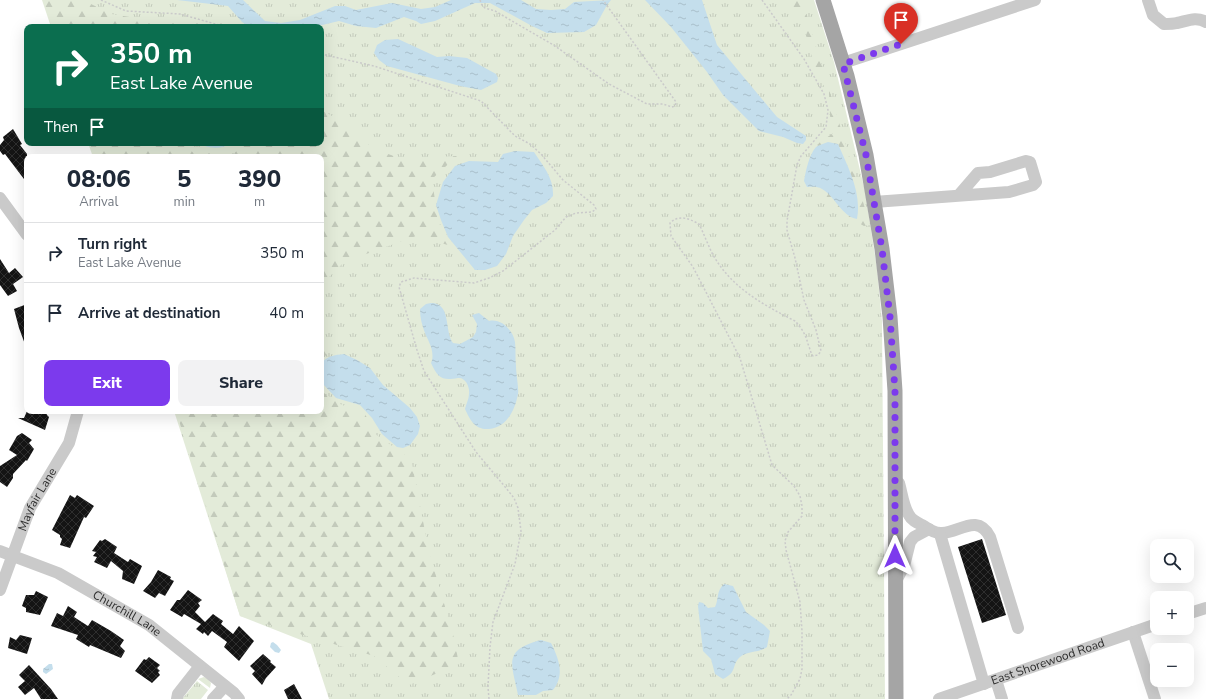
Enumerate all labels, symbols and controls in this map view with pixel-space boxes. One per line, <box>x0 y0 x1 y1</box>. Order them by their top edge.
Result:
pin <box>884 3 918 44</box>
icon: arrive <box>890 9 912 31</box>
text: 350 m <box>110 35 193 73</box>
icon: right <box>44 40 96 92</box>
text: East Lake Avenue <box>110 71 253 95</box>
icon: arrive <box>86 116 108 138</box>
text: Then <box>44 117 78 137</box>
text: 08:06 <box>67 163 131 195</box>
text: 5 <box>177 163 192 195</box>
text: 390 <box>238 163 281 195</box>
text: Arrival <box>79 193 118 211</box>
text: min <box>174 193 195 211</box>
text: m <box>254 193 265 211</box>
text: Turn right <box>78 234 147 254</box>
icon: right <box>44 242 66 264</box>
text: 350 m <box>260 243 304 263</box>
text: East Lake Avenue <box>78 254 181 272</box>
icon: arrive <box>44 302 66 324</box>
text: Arrive at destination <box>78 303 221 323</box>
text: 40 m <box>269 303 304 323</box>
button: Exit <box>44 360 170 406</box>
button: Share <box>178 360 304 406</box>
street label: Mayfair Lane <box>14 465 60 533</box>
position arrow <box>874 535 916 577</box>
map controls <box>1150 539 1194 687</box>
button: search <box>1150 539 1194 583</box>
street label: Churchill Lane <box>90 587 165 640</box>
button: + <box>1150 591 1194 635</box>
street label: East Shorewood Road <box>989 635 1107 689</box>
button: − <box>1150 643 1194 687</box>

